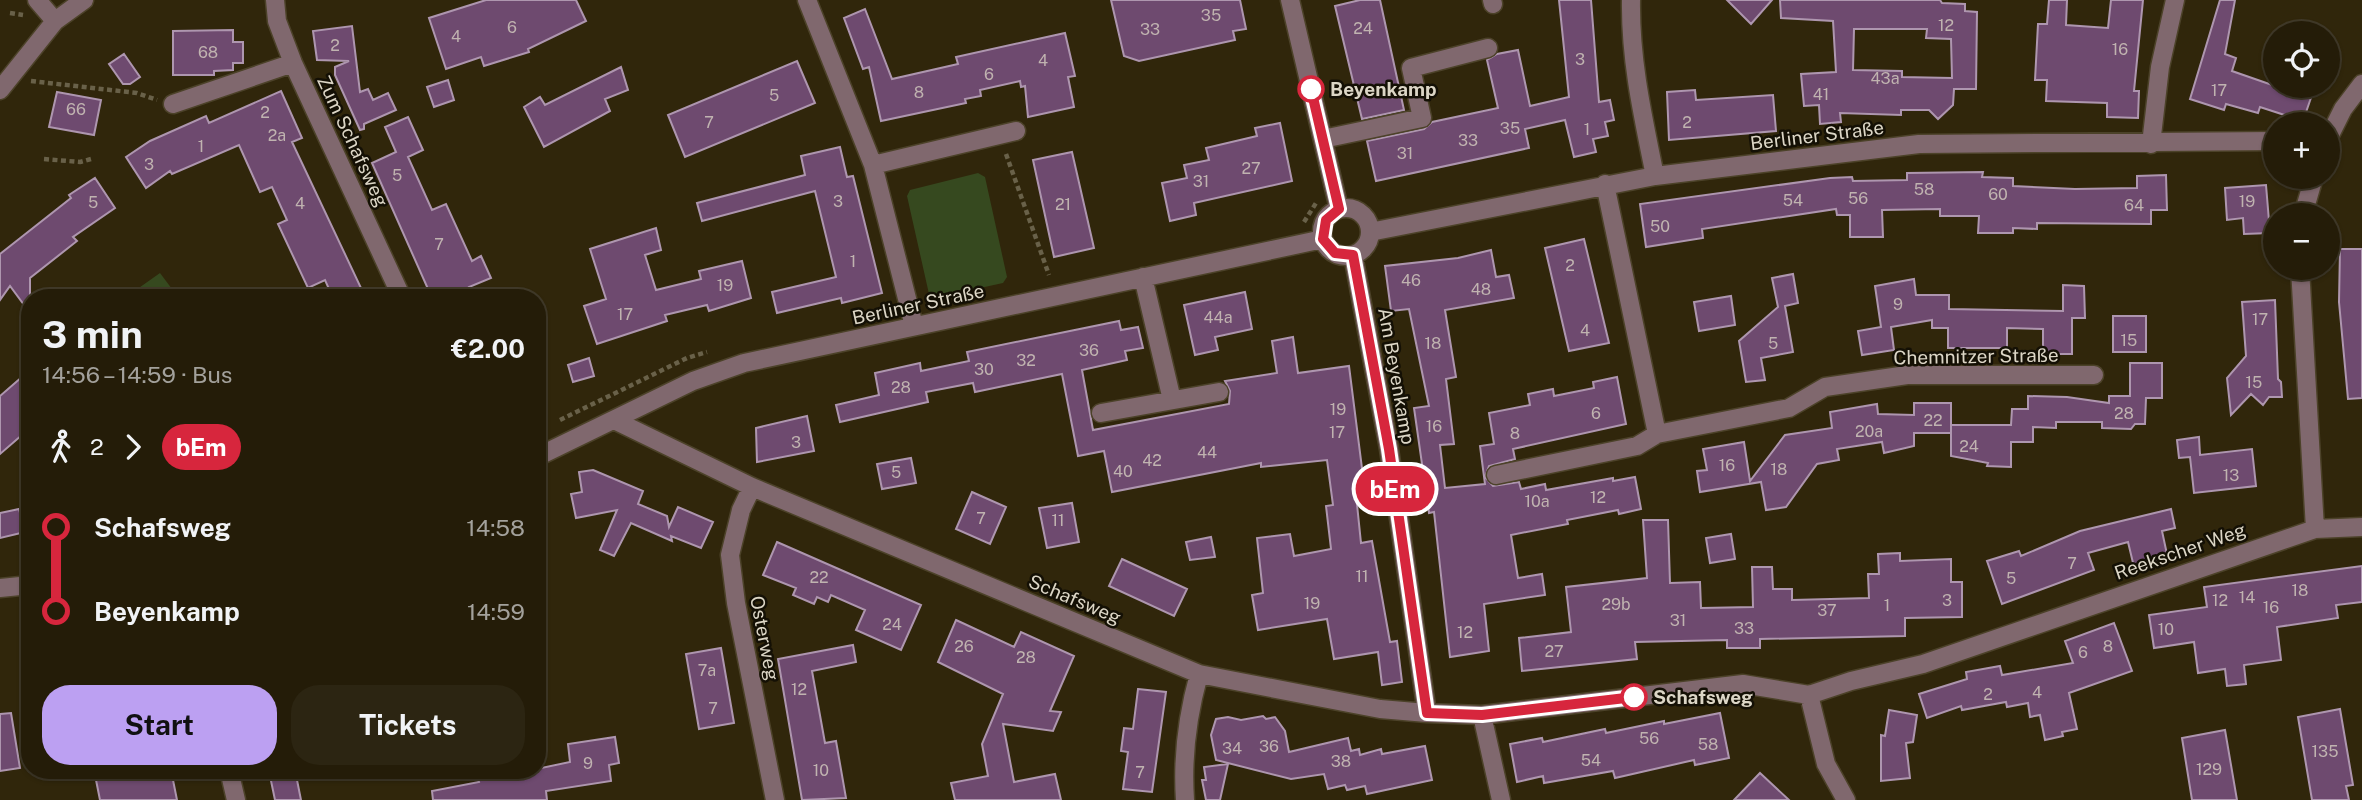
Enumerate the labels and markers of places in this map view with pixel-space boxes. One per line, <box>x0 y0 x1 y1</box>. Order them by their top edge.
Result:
marker: Beyenkamp <box>1298 76 1324 102</box>
place label: Beyenkamp <box>1330 78 1436 100</box>
marker: Schafsweg <box>1621 684 1647 710</box>
place label: Schafsweg <box>1653 686 1753 708</box>

